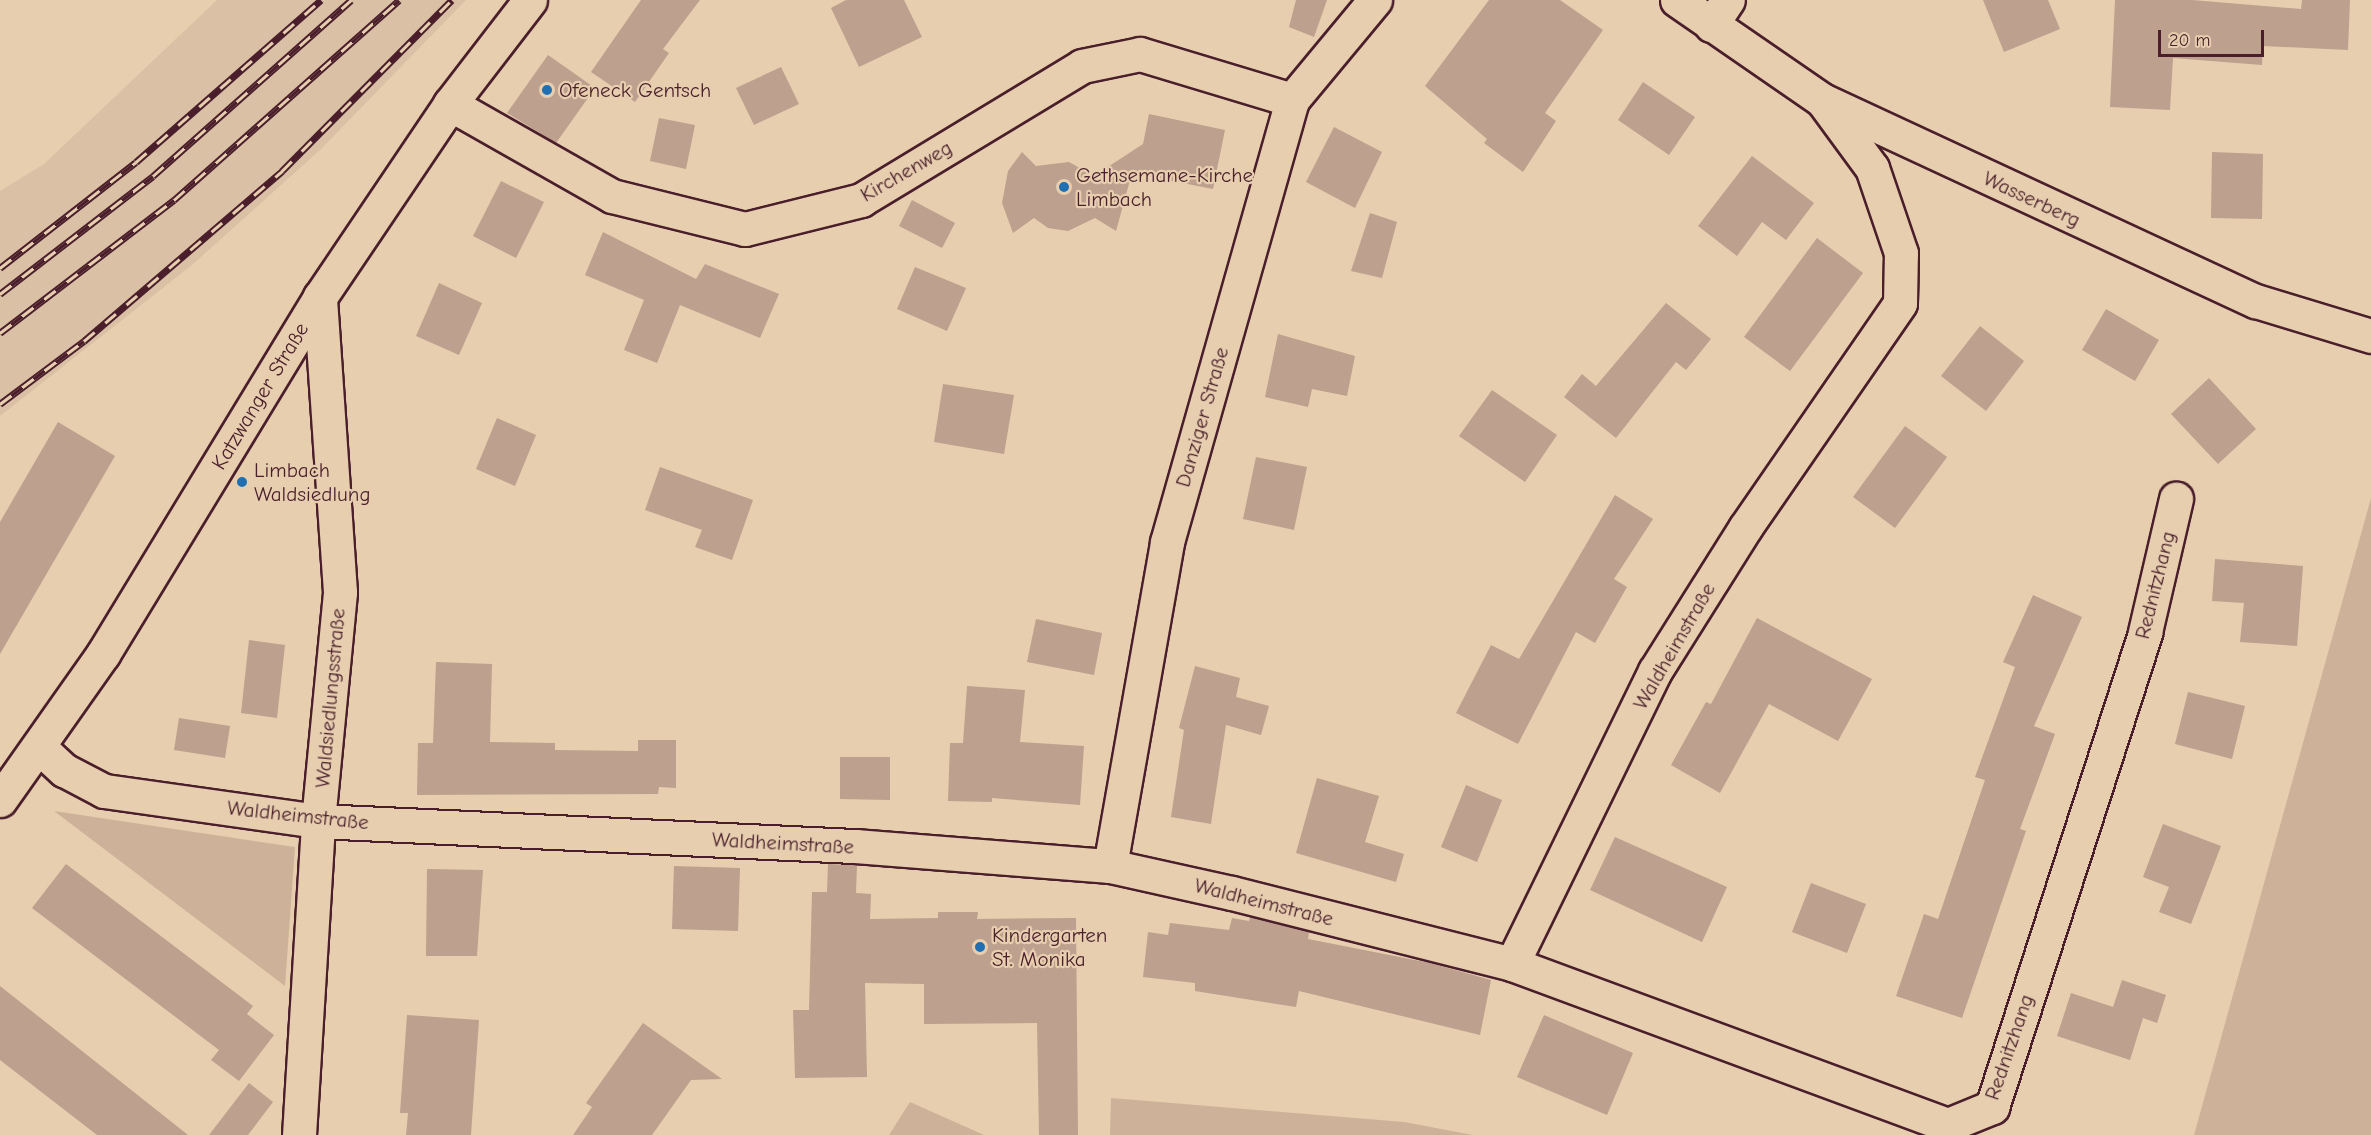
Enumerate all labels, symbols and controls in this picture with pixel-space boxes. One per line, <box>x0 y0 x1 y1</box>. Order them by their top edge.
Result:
scale bar <box>2161 18 2268 56</box>
text: 20 m <box>2169 30 2210 51</box>
place label: Ofeneck Gentsch <box>559 77 711 103</box>
marker: Ofeneck Gentsch <box>540 83 554 97</box>
street label: Kirchenweg <box>856 135 956 207</box>
place label: Gethsemane-Kirche Limbach <box>1076 162 1253 212</box>
street label: Wasserberg <box>1979 166 2085 232</box>
marker: Gethsemane-Kirche Limbach <box>1057 180 1071 194</box>
street label: Katzwanger Straße <box>206 318 314 474</box>
street label: Danziger Straße <box>1170 344 1234 490</box>
place label: Limbach Waldsiedlung <box>254 457 371 507</box>
marker: Limbach Waldsiedlung <box>235 475 249 489</box>
street label: Rednitzhang <box>2129 528 2181 642</box>
street label: Waldheimstraße <box>1628 578 1720 714</box>
street label: Waldsiedlungsstraße <box>310 607 350 789</box>
street label: Waldheimstraße <box>226 795 370 835</box>
street label: Waldheimstraße <box>711 827 855 859</box>
street label: Waldheimstraße <box>1192 873 1336 931</box>
place label: Kindergarten St. Monika <box>992 922 1107 972</box>
marker: Kindergarten St. Monika <box>973 940 987 954</box>
street label: Rednitzhang <box>1979 991 2039 1103</box>

